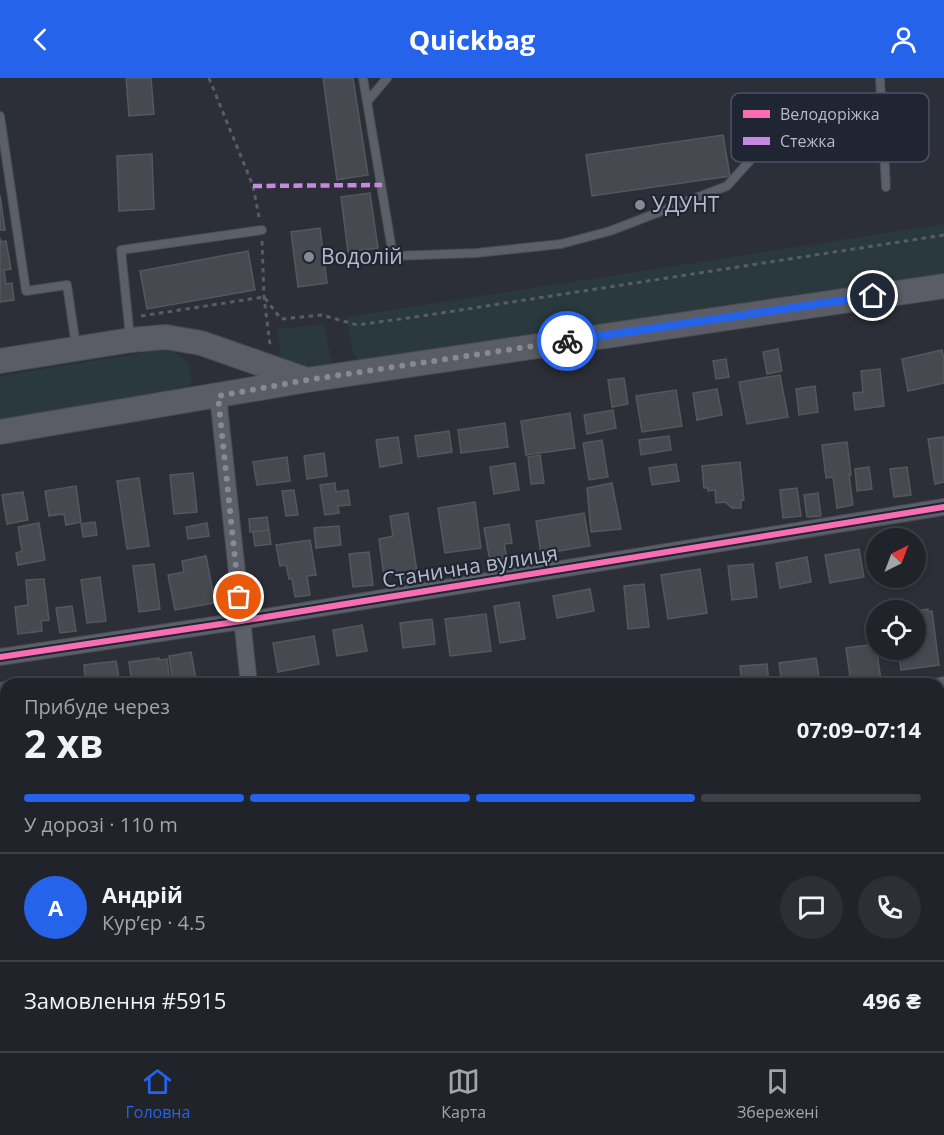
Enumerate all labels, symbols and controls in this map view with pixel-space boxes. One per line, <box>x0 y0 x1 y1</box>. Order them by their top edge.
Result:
text: Quickbag <box>409 21 535 58</box>
icon: back <box>24 23 57 56</box>
icon: person <box>887 23 920 56</box>
legend <box>731 93 929 162</box>
text: Велодоріжка <box>780 103 880 125</box>
text: Стежка <box>780 130 836 152</box>
place label: УДУНТ <box>652 190 720 218</box>
marker: УДУНТ <box>633 198 647 212</box>
place label: Водолій <box>321 242 403 270</box>
marker: Водолій <box>302 250 316 264</box>
pin <box>847 270 898 321</box>
icon: home <box>856 279 889 312</box>
courier <box>537 311 597 371</box>
icon: bike <box>551 325 584 358</box>
north arrow <box>866 528 926 588</box>
map controls <box>866 528 926 660</box>
street label: Станична вулиця <box>380 538 560 594</box>
pin <box>213 571 264 622</box>
icon: bag <box>222 580 255 613</box>
button: locate <box>866 600 926 660</box>
text: Прибуде через <box>24 693 170 720</box>
text: 07:09–07:14 <box>797 714 921 744</box>
text: 2 хв <box>24 716 104 769</box>
text: У дорозі · 110 m <box>24 811 178 838</box>
button: chat <box>780 876 843 939</box>
button: phone <box>858 876 921 939</box>
text: Андрій <box>102 879 183 909</box>
text: А <box>48 892 63 922</box>
text: Кур’єр · 4.5 <box>102 909 206 936</box>
text: Замовлення #5915 <box>24 985 226 1015</box>
text: 496 ₴ <box>863 985 921 1015</box>
tab: Головна <box>125 1065 190 1123</box>
tab: Карта <box>441 1065 486 1123</box>
tab: Збережені <box>737 1065 819 1123</box>

